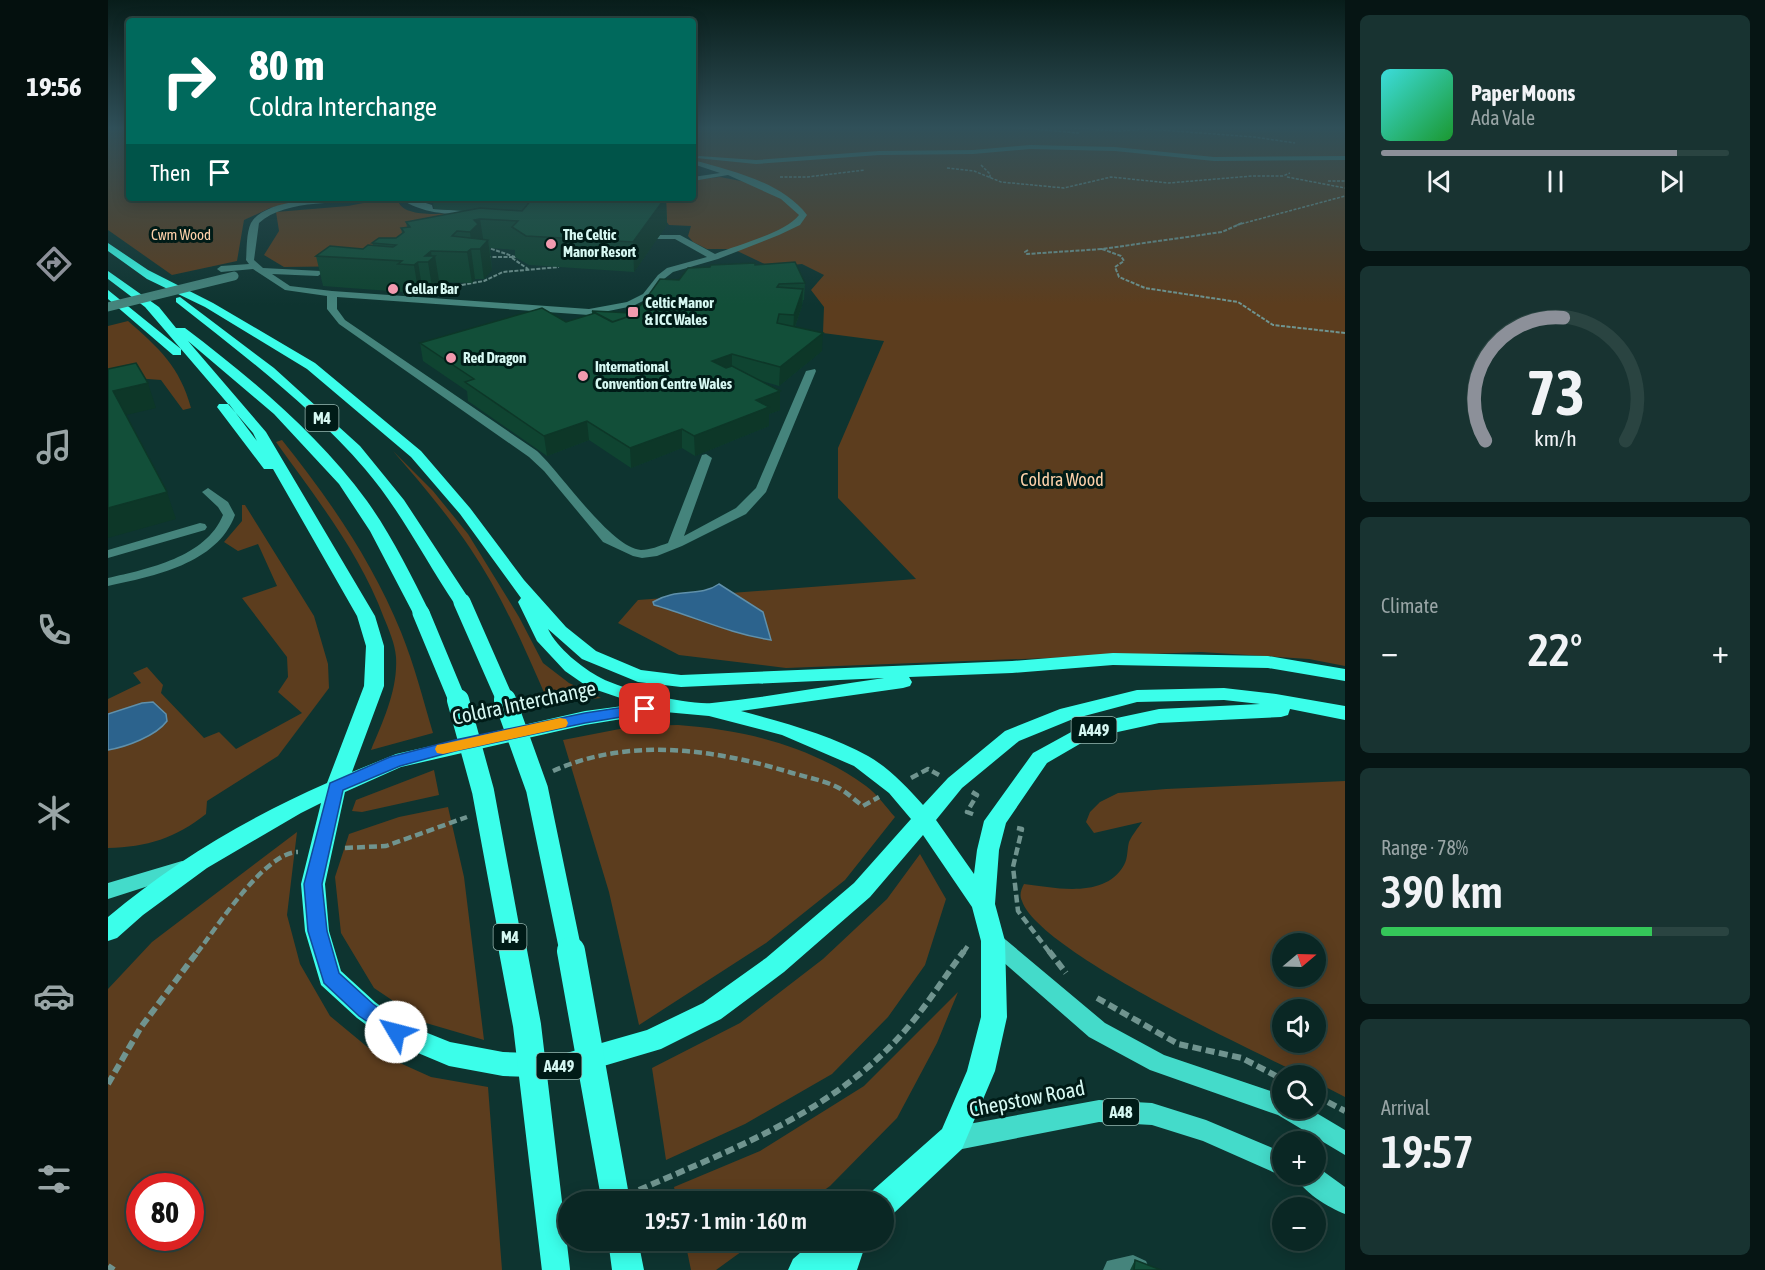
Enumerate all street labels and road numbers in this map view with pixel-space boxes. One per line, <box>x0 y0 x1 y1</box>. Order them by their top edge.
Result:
road number: M4 <box>306 405 338 431</box>
street label: Coldra Interchange <box>450 675 598 729</box>
road number: A449 <box>1072 717 1116 743</box>
road number: M4 <box>494 924 526 950</box>
road number: A449 <box>536 1053 582 1079</box>
street label: Chepstow Road <box>967 1075 1087 1121</box>
road number: A48 <box>1103 1099 1139 1125</box>

